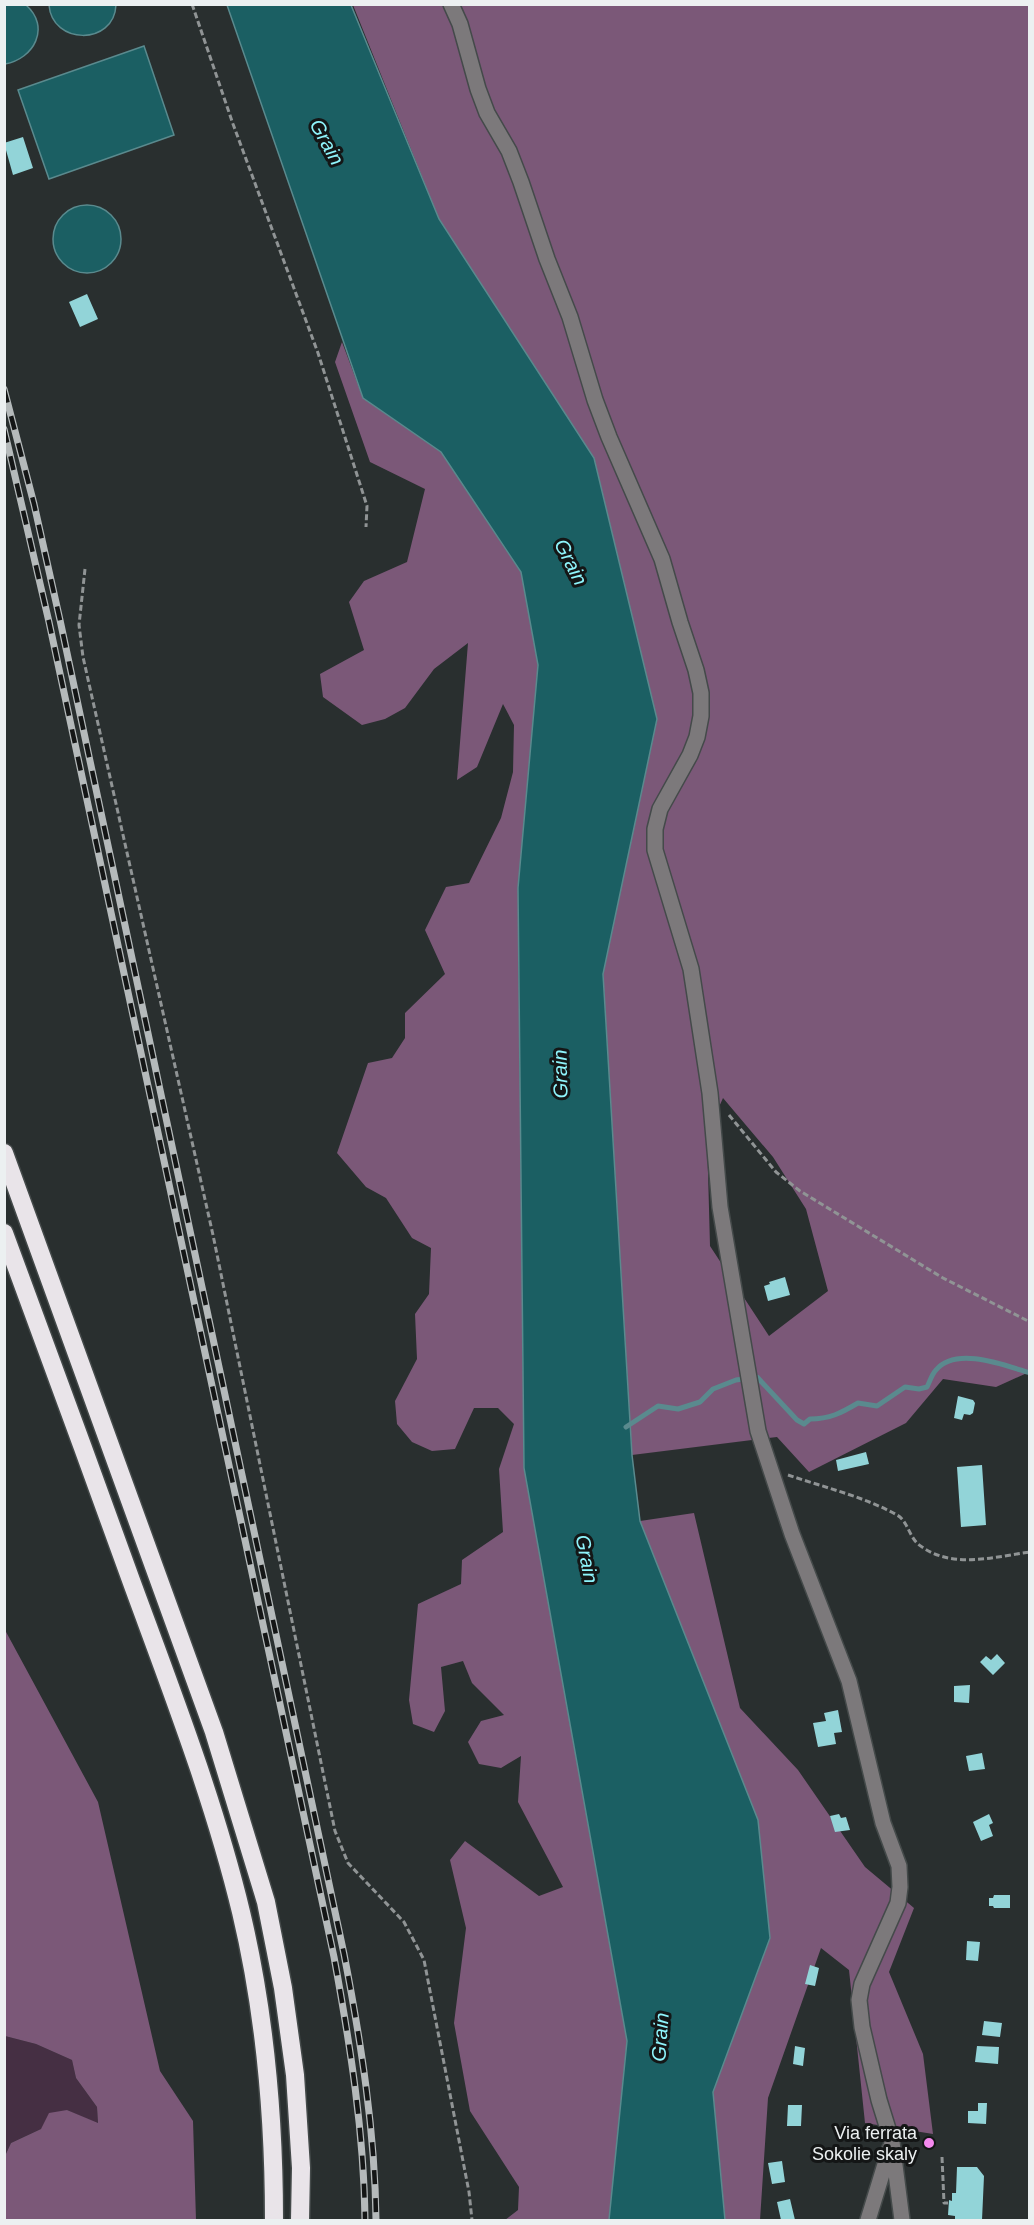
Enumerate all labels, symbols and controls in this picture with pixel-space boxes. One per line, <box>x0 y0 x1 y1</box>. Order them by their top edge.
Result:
water label: Grain <box>306 115 348 169</box>
water label: Grain <box>550 535 592 589</box>
water label: Grain <box>549 1049 571 1099</box>
water label: Grain <box>572 1533 602 1585</box>
water label: Grain <box>647 2012 673 2062</box>
place label: Via ferrata Sokolie skaly <box>812 2123 918 2164</box>
marker: Via ferrata Sokolie skaly <box>922 2136 936 2150</box>

